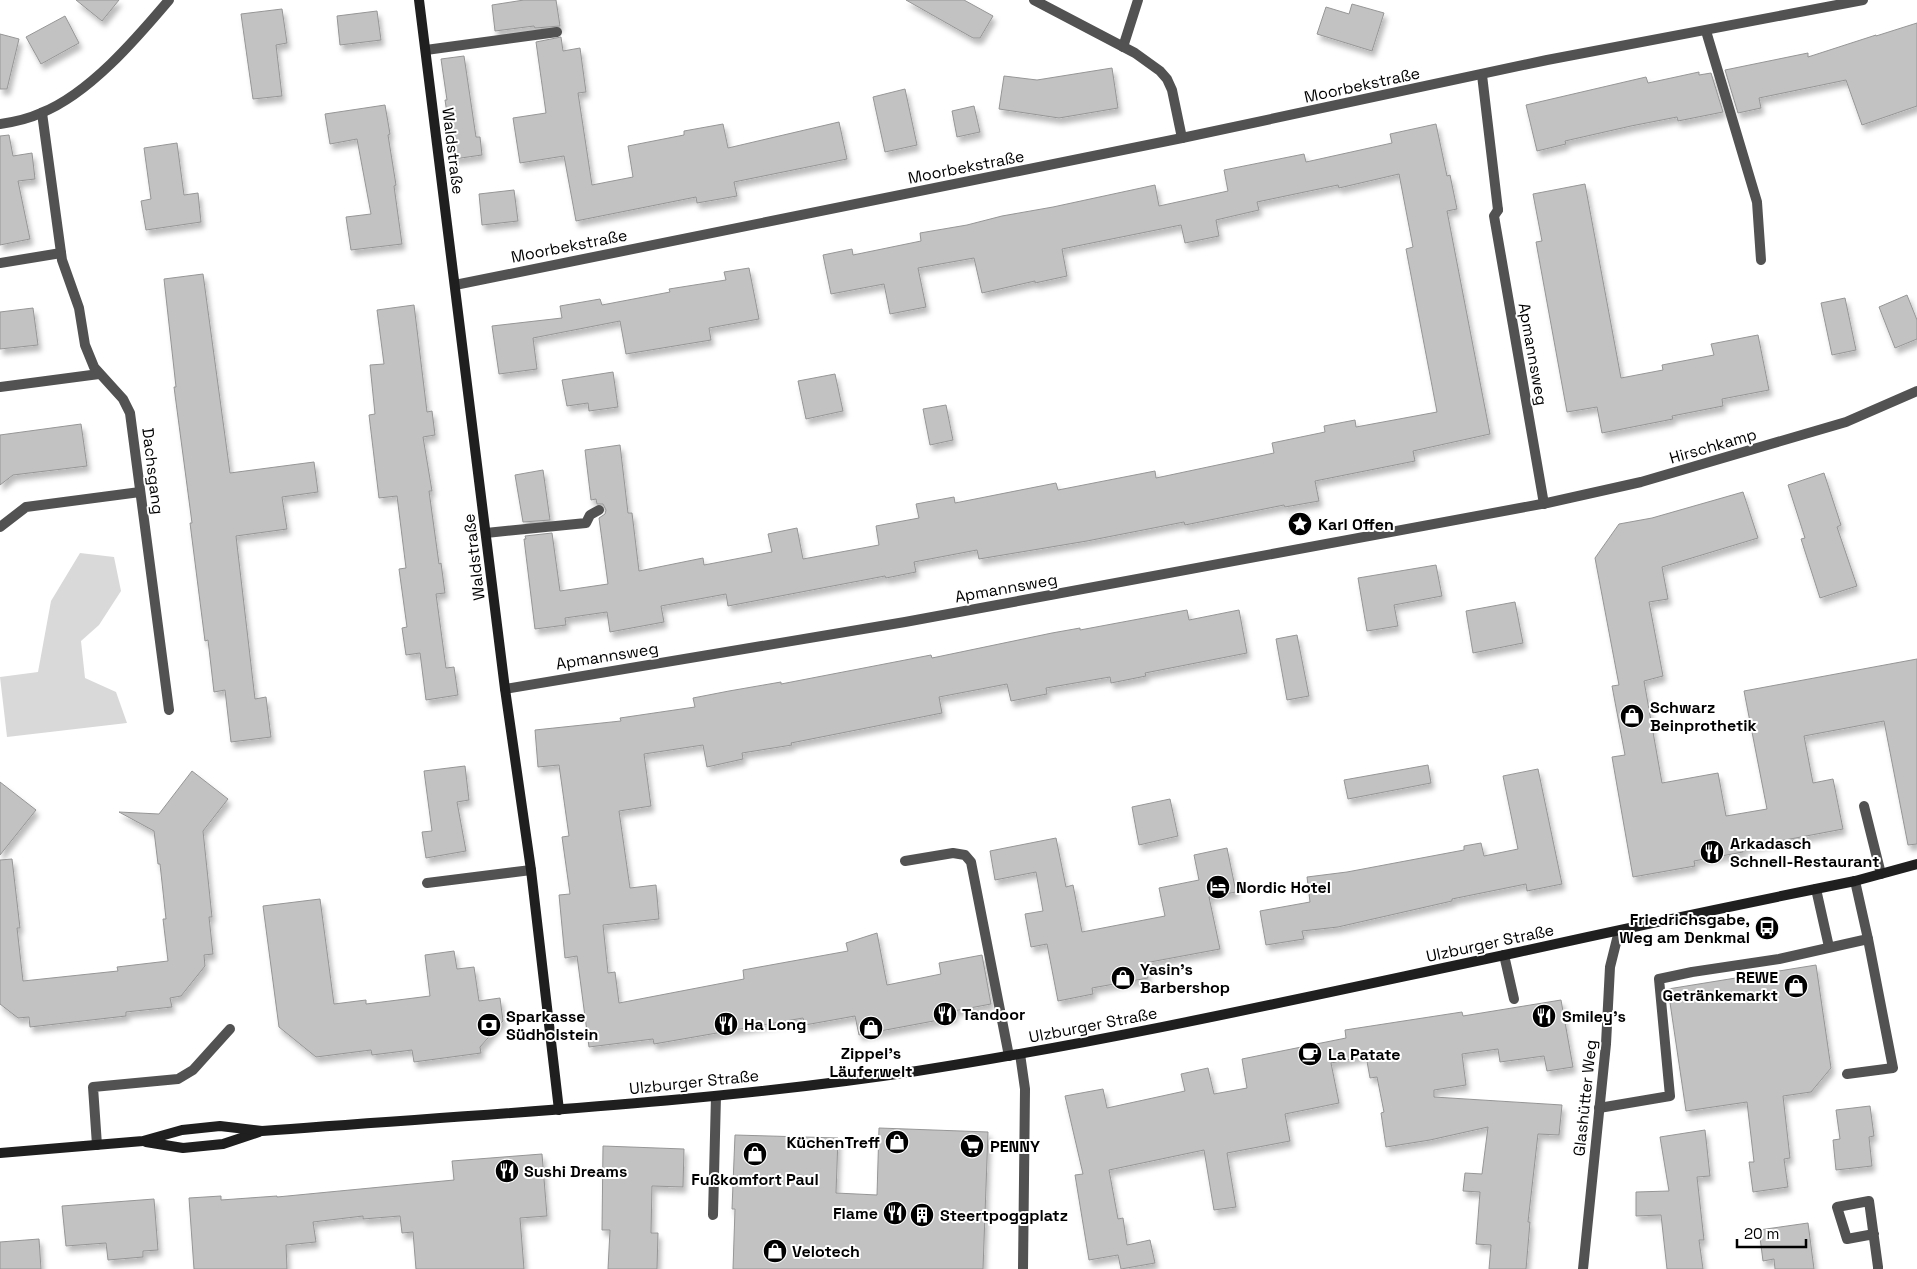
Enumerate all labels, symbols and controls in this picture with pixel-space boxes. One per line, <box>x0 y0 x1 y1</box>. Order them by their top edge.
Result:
street label: Moorbekstraße <box>1302 62 1422 108</box>
street label: Waldstraße <box>437 106 469 196</box>
street label: Moorbekstraße <box>906 145 1026 189</box>
street label: Moorbekstraße <box>509 224 629 268</box>
street label: Apmannsweg <box>1514 301 1552 407</box>
street label: Hirschkamp <box>1667 424 1759 468</box>
street label: Dachsgang <box>137 427 169 515</box>
place icon: Karl Offen <box>1287 511 1313 537</box>
street label: Waldstraße <box>458 512 490 602</box>
place label: Karl Offen <box>1318 514 1394 535</box>
street label: Apmannsweg <box>953 569 1059 607</box>
street label: Apmannsweg <box>554 638 660 674</box>
place label: Schwarz Beinprothetik <box>1650 697 1756 736</box>
shop icon: Schwarz Beinprothetik <box>1619 703 1645 729</box>
place label: Arkadasch Schnell-Restaurant <box>1730 833 1880 872</box>
restaurant icon: Arkadasch Schnell-Restaurant <box>1699 839 1725 865</box>
hotel icon: Nordic Hotel <box>1205 874 1231 900</box>
place label: Nordic Hotel <box>1236 877 1331 898</box>
place label: Friedrichsgabe, Weg am Denkmal <box>1619 909 1750 948</box>
bus stop icon: Friedrichsgabe, Weg am Denkmal <box>1754 915 1780 941</box>
street label: Ulzburger Straße <box>1424 919 1556 967</box>
place label: Yasin's Barbershop <box>1140 959 1230 998</box>
shop icon: Yasin's Barbershop <box>1110 965 1136 991</box>
place label: REWE Getränkemarkt <box>1663 967 1778 1006</box>
shop icon: REWE Getränkemarkt <box>1783 973 1809 999</box>
restaurant icon: Tandoor <box>932 1001 958 1027</box>
street label: Ulzburger Straße <box>1027 1002 1159 1048</box>
restaurant icon: Smiley's <box>1531 1003 1557 1029</box>
place label: Tandoor <box>962 1004 1025 1025</box>
place label: Sparkasse Südholstein <box>506 1006 598 1045</box>
place label: Smiley's <box>1562 1006 1626 1027</box>
restaurant icon: Ha Long <box>713 1011 739 1037</box>
bank icon: Sparkasse Südholstein <box>476 1012 502 1038</box>
place label: Ha Long <box>744 1014 806 1035</box>
shop icon: Zippel's Läuferwelt <box>858 1015 884 1041</box>
street label: Glashütter Weg <box>1568 1039 1602 1157</box>
cafe icon: La Patate <box>1297 1041 1323 1067</box>
place label: Zippel's Läuferwelt <box>829 1043 913 1082</box>
place label: La Patate <box>1328 1044 1400 1065</box>
street label: Ulzburger Straße <box>628 1065 760 1099</box>
shop icon: KüchenTreff <box>884 1129 910 1155</box>
place label: KüchenTreff <box>786 1132 880 1153</box>
supermarket icon: PENNY <box>959 1133 985 1159</box>
place label: PENNY <box>990 1136 1040 1157</box>
shop icon: Fußkomfort Paul <box>742 1141 768 1167</box>
restaurant icon: Sushi Dreams <box>494 1158 520 1184</box>
place label: Sushi Dreams <box>524 1161 627 1182</box>
place label: Fußkomfort Paul <box>691 1169 819 1190</box>
restaurant icon: Flame <box>882 1200 908 1226</box>
building icon: Steertpoggplatz <box>909 1202 935 1228</box>
place label: Flame <box>833 1203 878 1224</box>
place label: Steertpoggplatz <box>940 1205 1068 1226</box>
scale bar <box>1737 1216 1806 1248</box>
text: 20 m <box>1744 1224 1779 1243</box>
shop icon: Velotech <box>762 1238 788 1264</box>
place label: Velotech <box>792 1241 860 1262</box>

